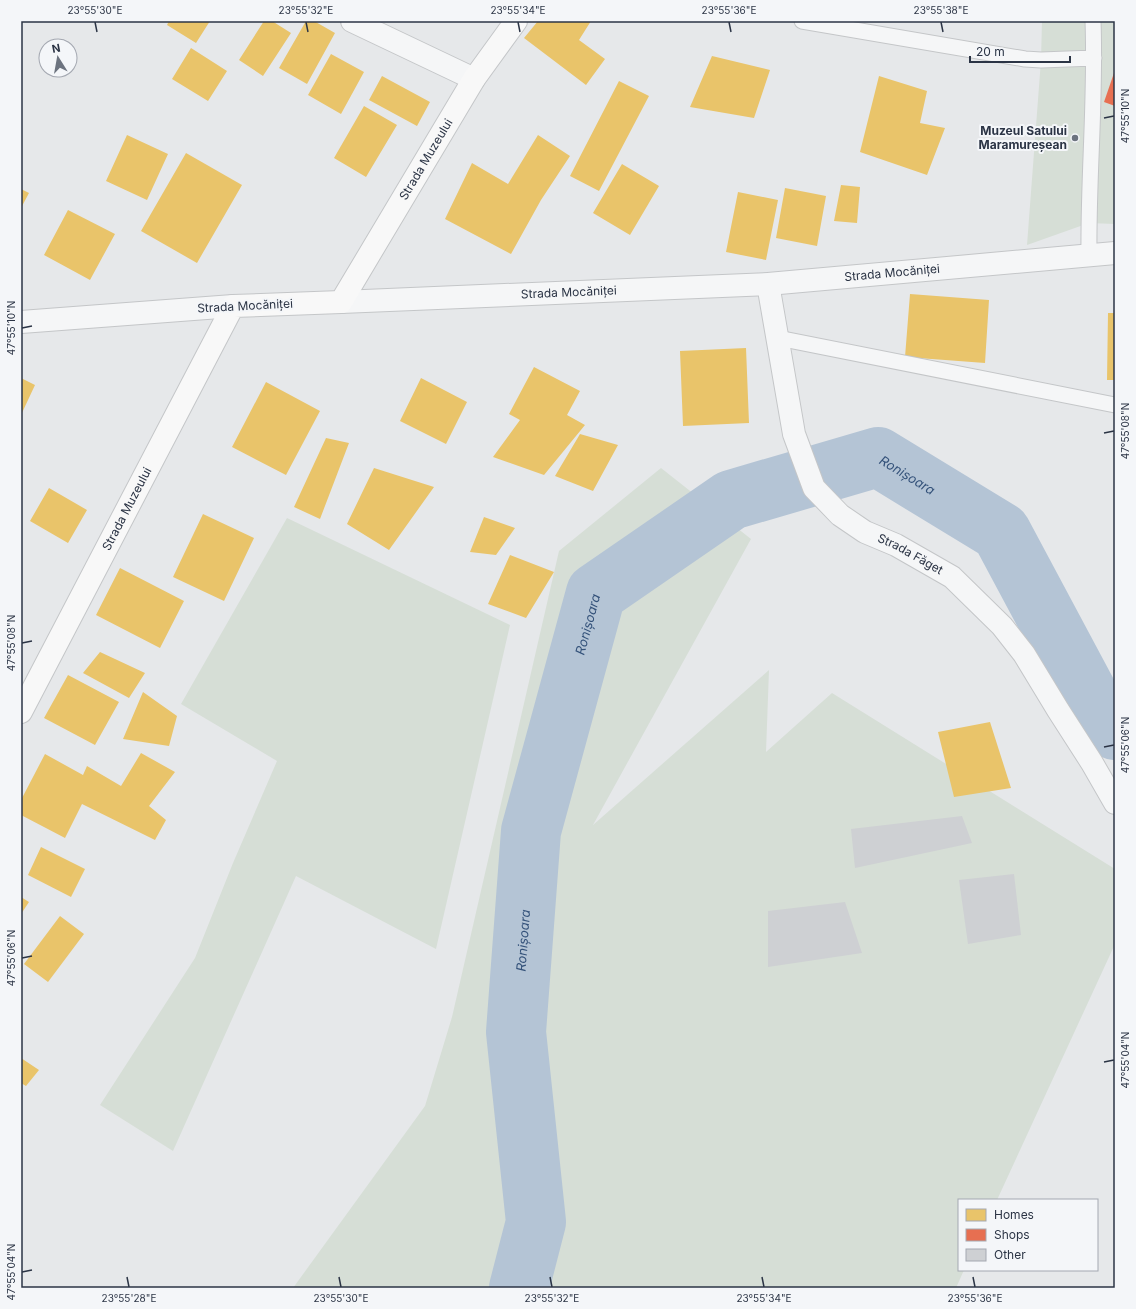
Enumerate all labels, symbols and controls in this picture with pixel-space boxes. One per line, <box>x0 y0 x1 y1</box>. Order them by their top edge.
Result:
text: 23°55'30"E <box>68 4 123 16</box>
text: 23°55'32"E <box>279 4 333 16</box>
text: 23°55'34"E <box>490 4 546 16</box>
text: 23°55'36"E <box>702 4 756 16</box>
text: 23°55'38"E <box>914 4 968 16</box>
north arrow <box>38 38 78 78</box>
scale bar <box>970 38 1070 64</box>
text: N <box>51 41 62 56</box>
text: 20 m <box>976 44 1005 59</box>
text: 47°55'10"N <box>1119 89 1131 143</box>
street label: Strada Muzeului <box>396 116 456 203</box>
place label: Muzeul Satului Maramureșean <box>979 123 1067 152</box>
marker: Muzeul Satului Maramureșean <box>1070 133 1080 143</box>
street label: Strada Mocăniței <box>844 261 941 284</box>
street label: Strada Mocăniței <box>521 282 617 301</box>
street label: Strada Mocăniței <box>197 295 293 315</box>
text: 47°55'10"N <box>5 301 17 355</box>
text: 47°55'08"N <box>1119 403 1131 459</box>
water label: Ronișoara <box>877 452 938 498</box>
street label: Strada Muzeului <box>99 465 154 553</box>
street label: Strada Făget <box>876 530 946 577</box>
water label: Ronișoara <box>572 592 603 656</box>
text: 47°55'08"N <box>5 615 17 671</box>
text: 47°55'06"N <box>1119 717 1131 773</box>
water label: Ronișoara <box>513 909 533 972</box>
text: 47°55'06"N <box>5 930 17 986</box>
text: 47°55'04"N <box>1119 1032 1131 1088</box>
legend <box>958 1199 1098 1271</box>
text: Homes <box>994 1207 1034 1222</box>
text: Shops <box>994 1227 1030 1242</box>
text: 47°55'04"N <box>5 1244 17 1300</box>
text: Other <box>994 1247 1026 1262</box>
text: 23°55'28"E <box>102 1292 156 1304</box>
text: 23°55'30"E <box>314 1292 369 1304</box>
text: 23°55'32"E <box>525 1292 579 1304</box>
text: 23°55'34"E <box>736 1292 792 1304</box>
text: 23°55'36"E <box>948 1292 1002 1304</box>

